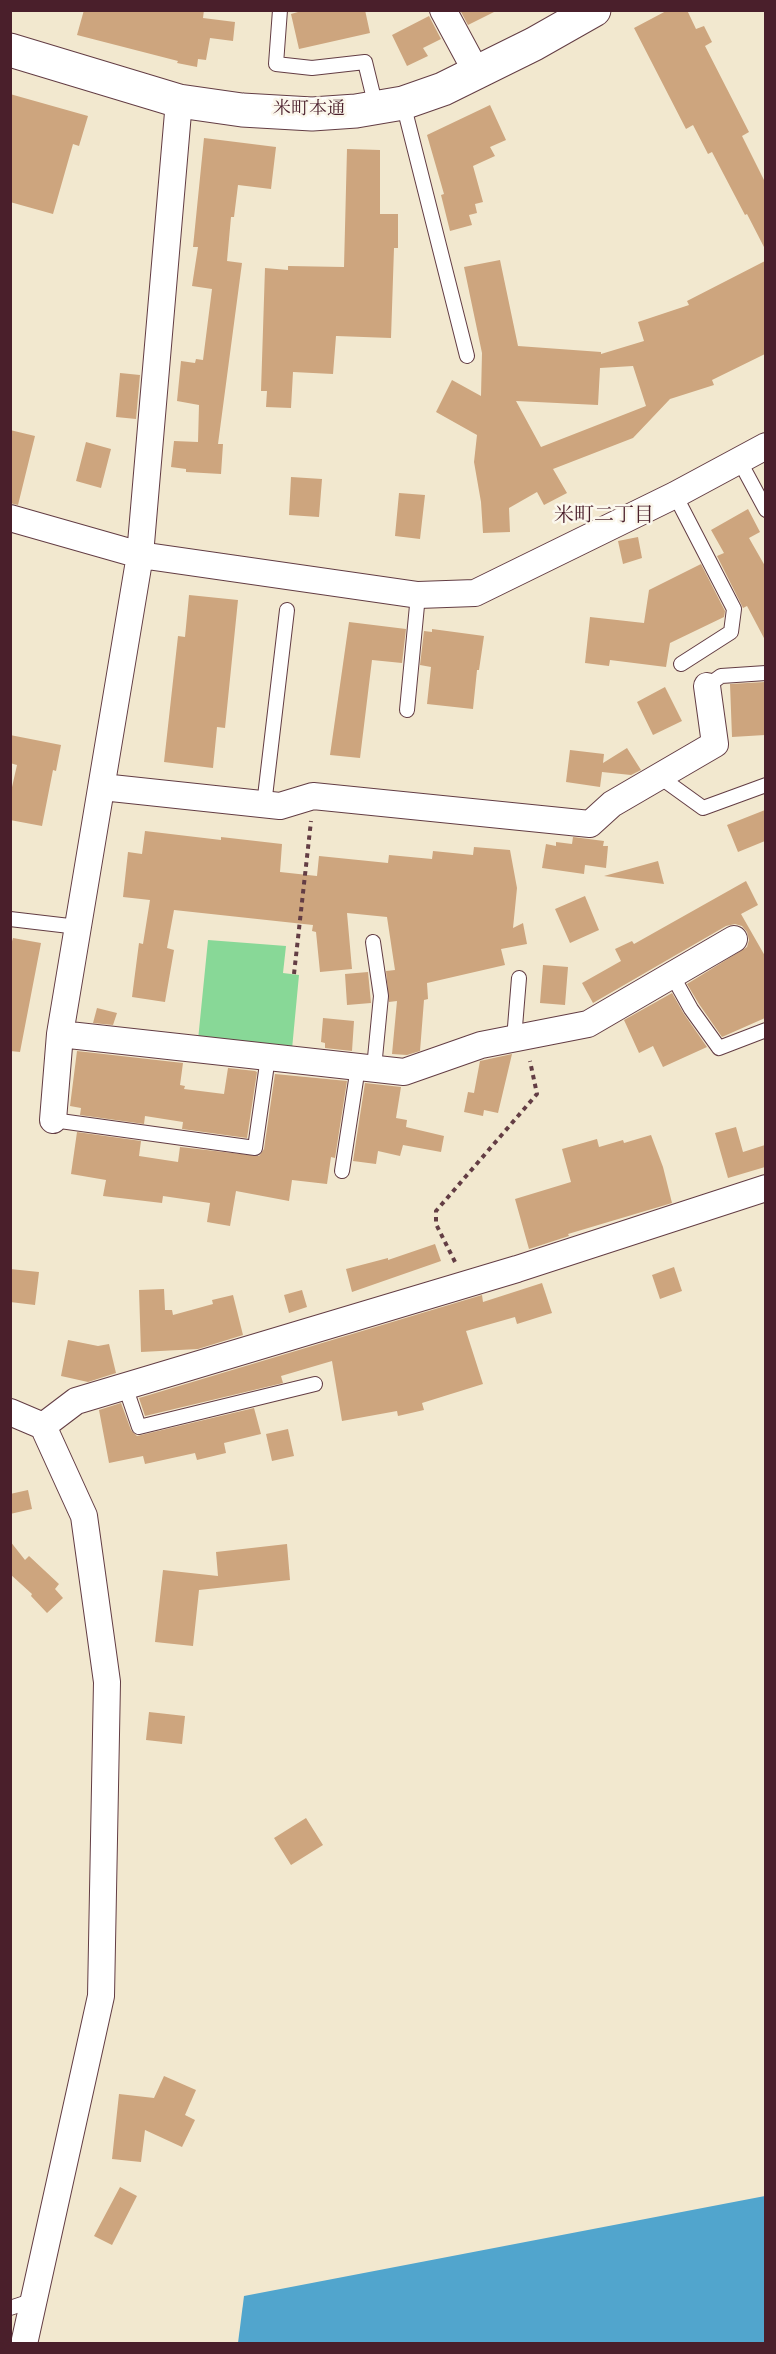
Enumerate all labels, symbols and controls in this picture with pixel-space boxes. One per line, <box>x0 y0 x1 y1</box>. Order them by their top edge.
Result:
street label: 米町本通 <box>273 100 345 122</box>
district label: 米町二丁目 <box>554 506 654 530</box>

